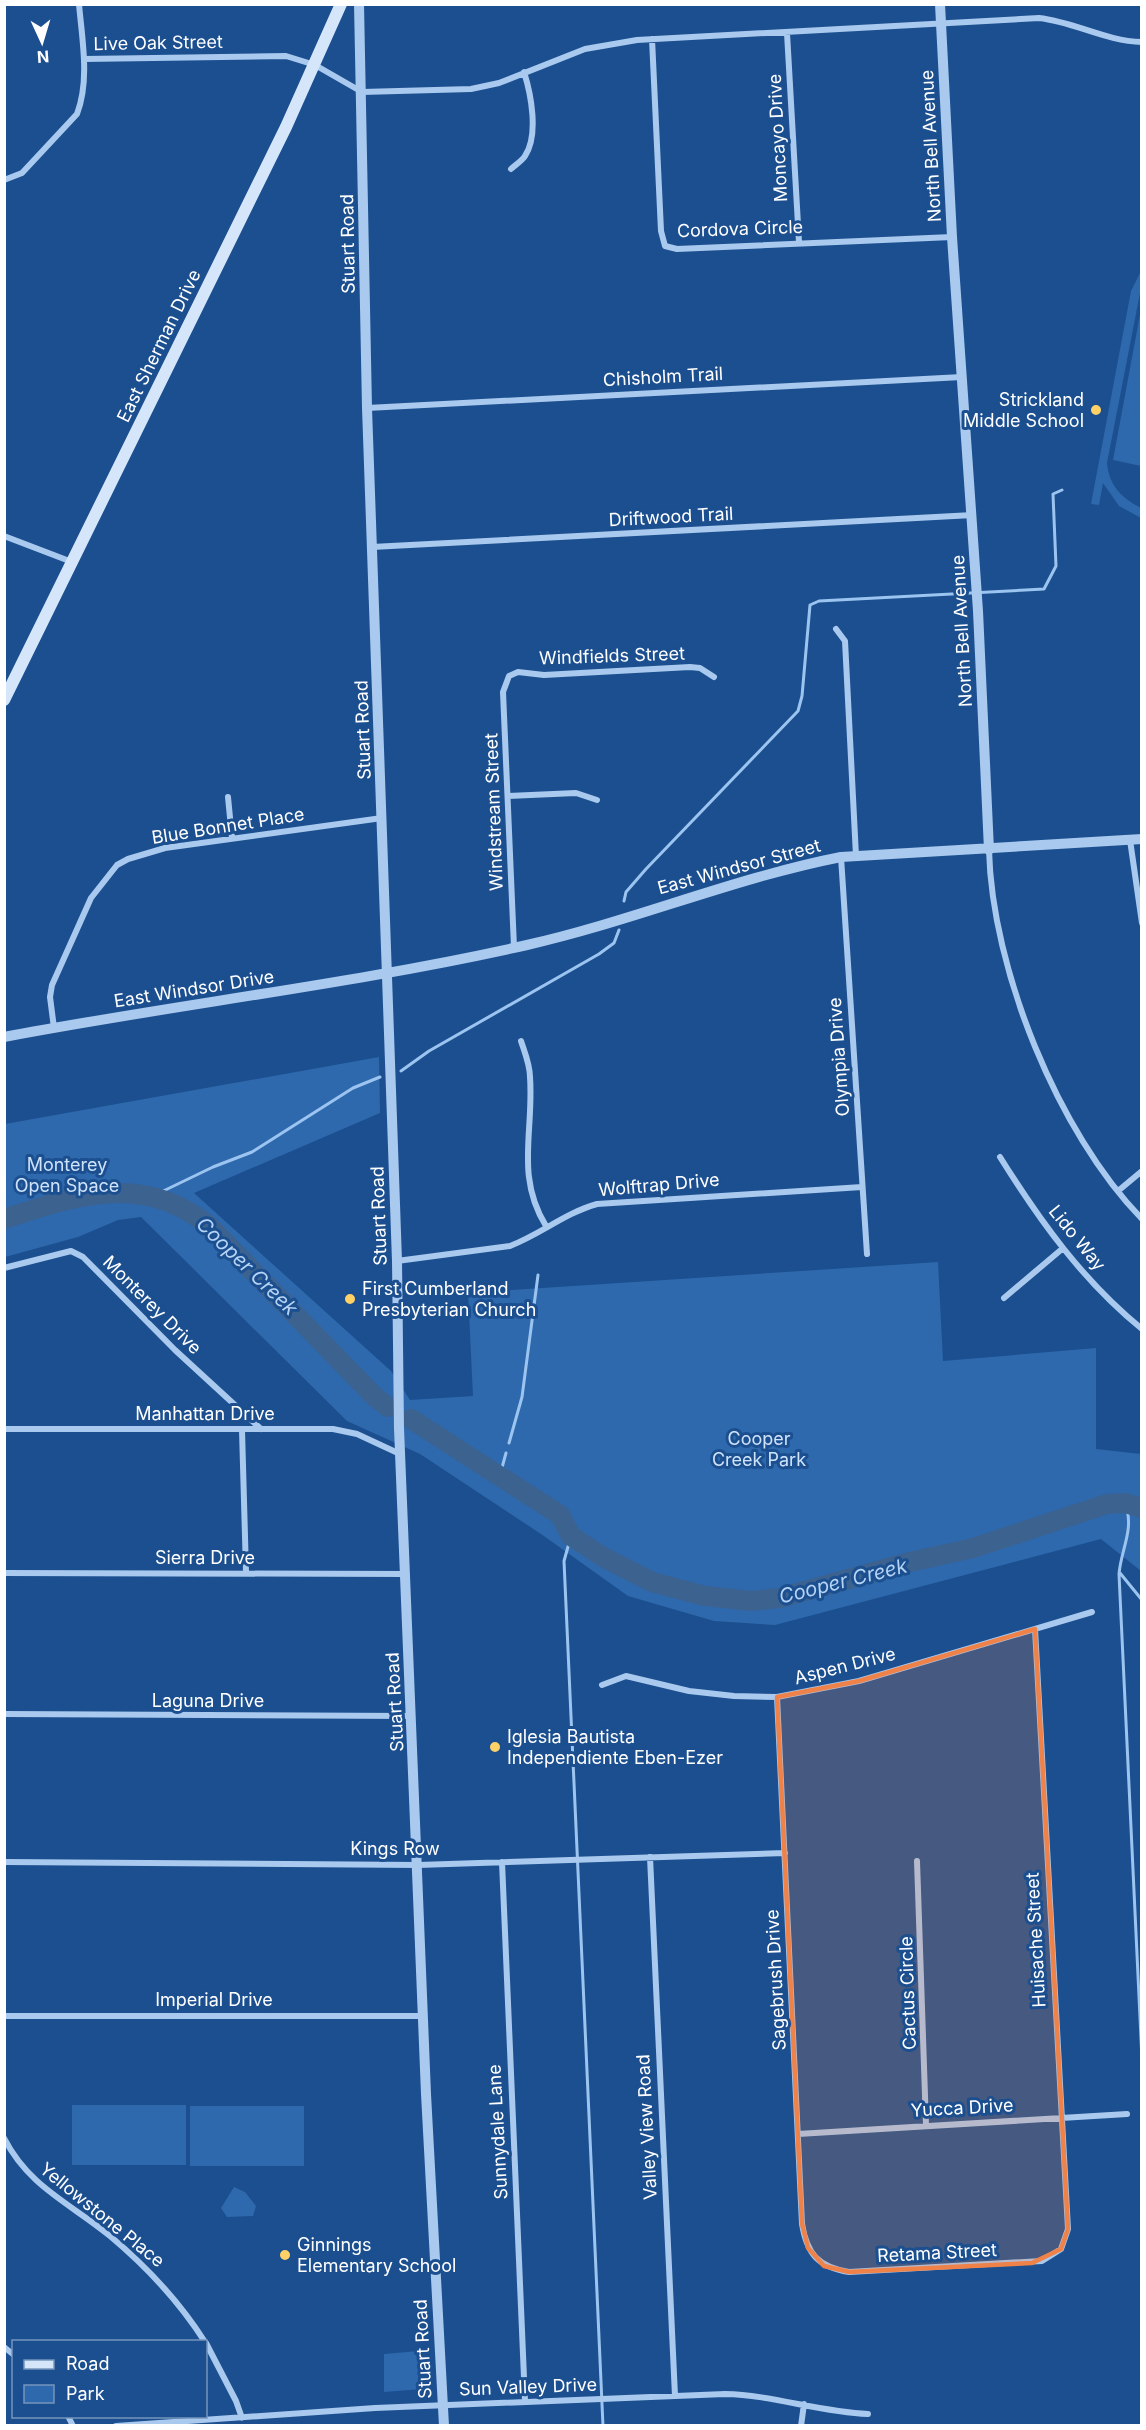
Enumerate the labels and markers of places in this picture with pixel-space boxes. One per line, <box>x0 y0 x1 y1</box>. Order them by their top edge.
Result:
place label: Strickland Middle School <box>963 389 1084 431</box>
marker: Strickland Middle School <box>1089 403 1103 417</box>
place label: First Cumberland Presbyterian Church <box>362 1278 536 1320</box>
marker: First Cumberland Presbyterian Church <box>343 1292 357 1306</box>
place label: Iglesia Bautista Independiente Eben-Ezer <box>507 1726 723 1768</box>
marker: Iglesia Bautista Independiente Eben-Ezer <box>488 1740 502 1754</box>
place label: Ginnings Elementary School <box>297 2234 456 2276</box>
marker: Ginnings Elementary School <box>278 2248 292 2262</box>

